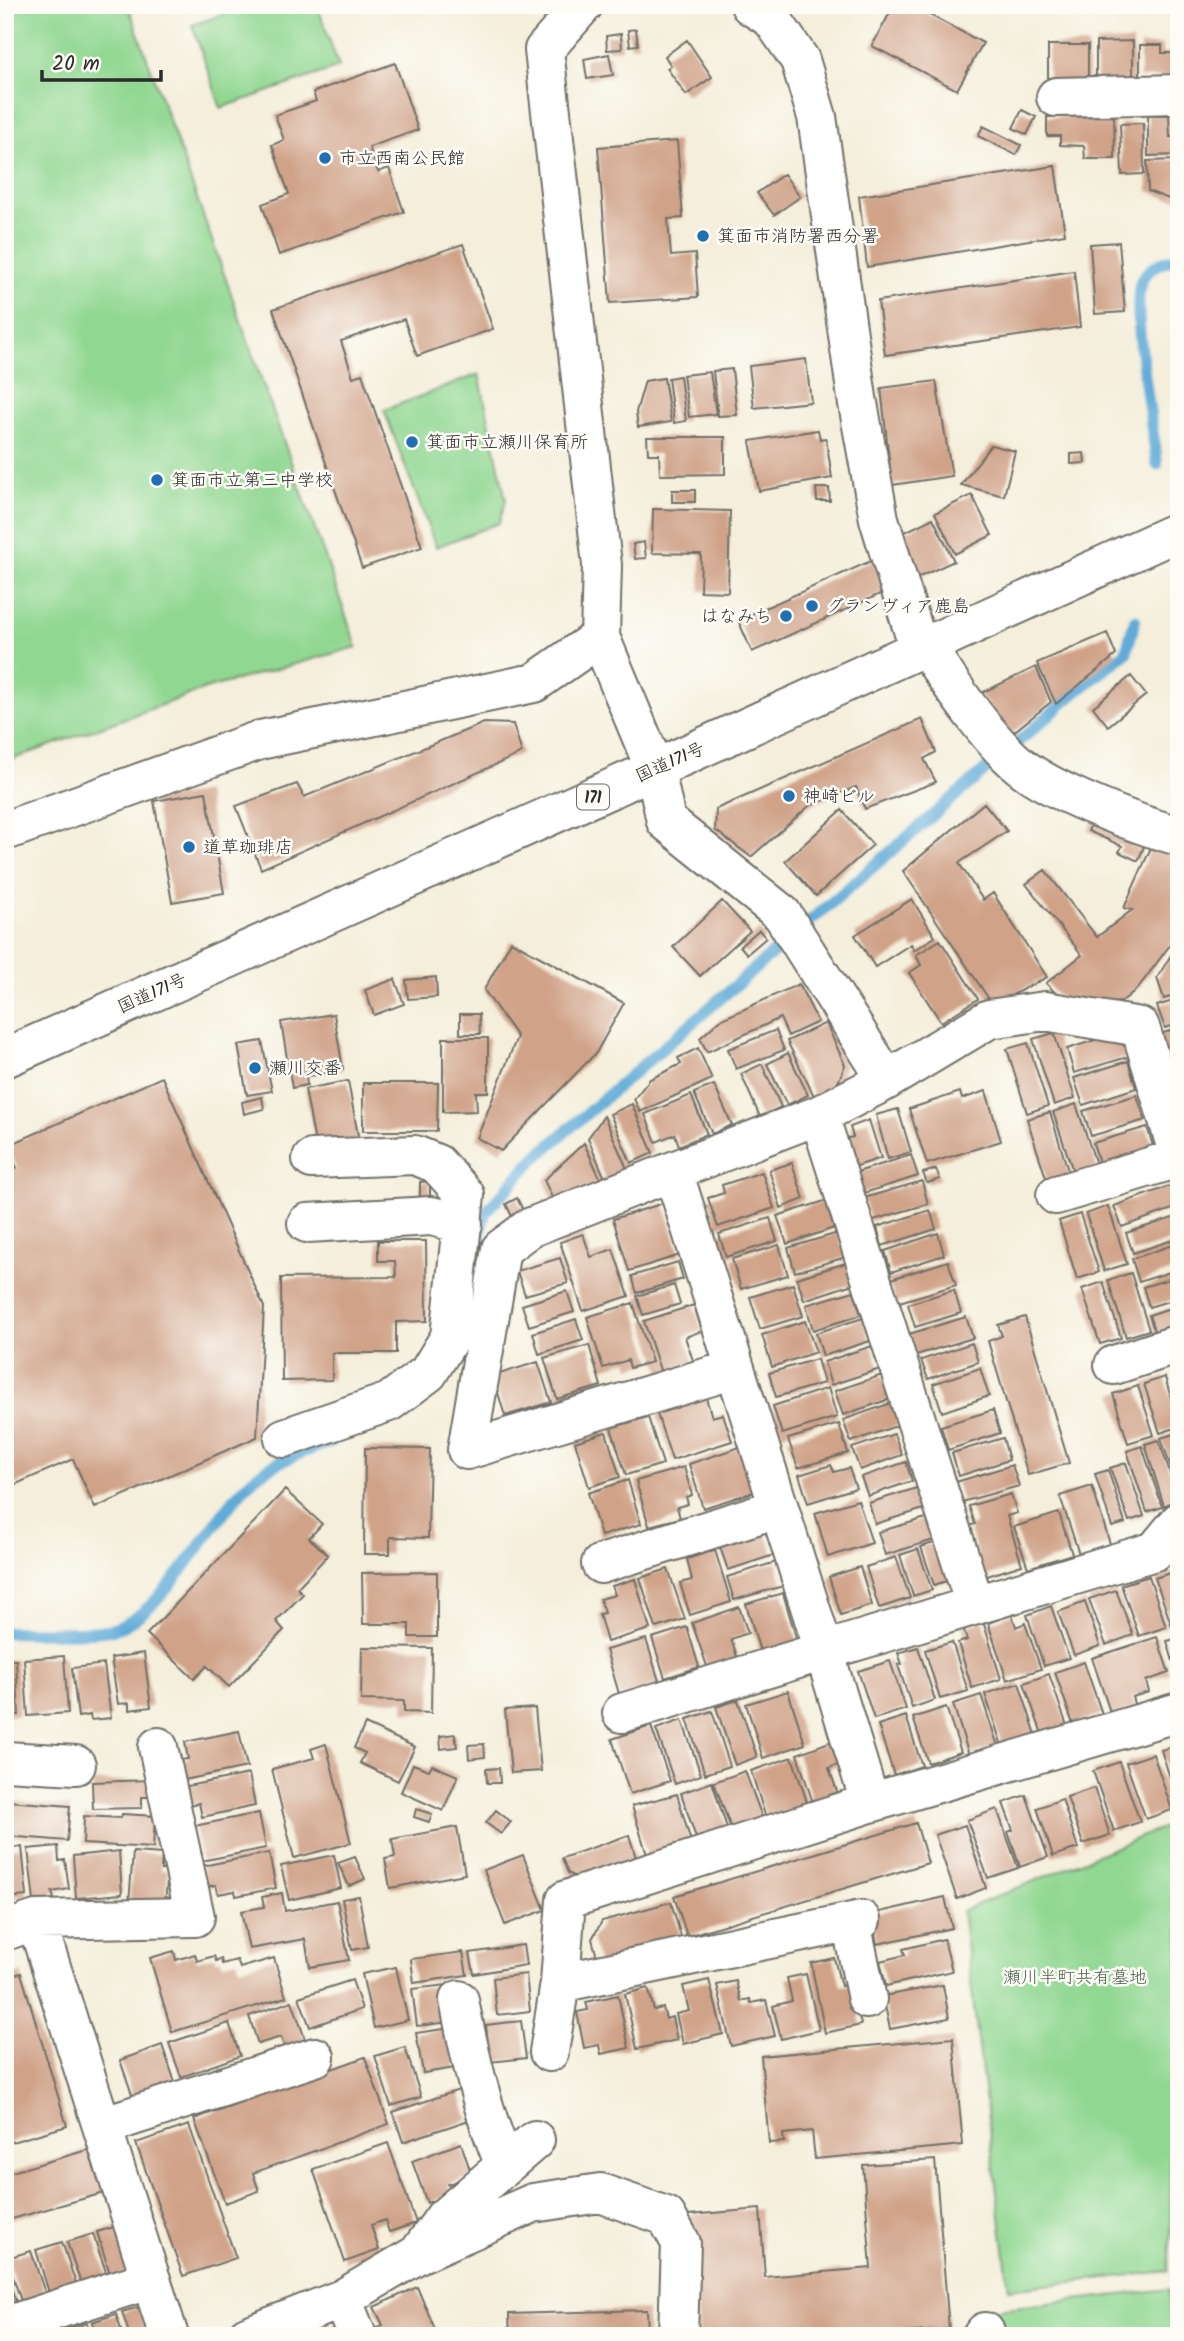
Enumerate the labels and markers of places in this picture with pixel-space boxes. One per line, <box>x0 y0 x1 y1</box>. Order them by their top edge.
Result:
place label: 市立西南公民館 <box>339 145 465 174</box>
marker: 市立西南公民館 <box>317 150 333 166</box>
place label: 箕面市消防署西分署 <box>717 223 879 252</box>
marker: 箕面市消防署西分署 <box>695 228 711 244</box>
place label: 箕面市立瀬川保育所 <box>426 429 588 458</box>
marker: 箕面市立瀬川保育所 <box>404 434 420 450</box>
place label: 箕面市立第三中学校 <box>171 467 333 496</box>
marker: 箕面市立第三中学校 <box>149 472 165 488</box>
place label: グランヴィア鹿島 <box>826 593 970 622</box>
marker: グランヴィア鹿島 <box>804 598 820 614</box>
place label: はなみち <box>701 603 772 632</box>
marker: はなみち <box>778 608 794 624</box>
place label: 神崎ビル <box>803 783 875 812</box>
marker: 神崎ビル <box>781 788 797 804</box>
place label: 道草珈琲店 <box>203 834 293 863</box>
marker: 道草珈琲店 <box>181 839 197 855</box>
place label: 瀬川交番 <box>269 1055 341 1084</box>
marker: 瀬川交番 <box>247 1060 263 1076</box>

